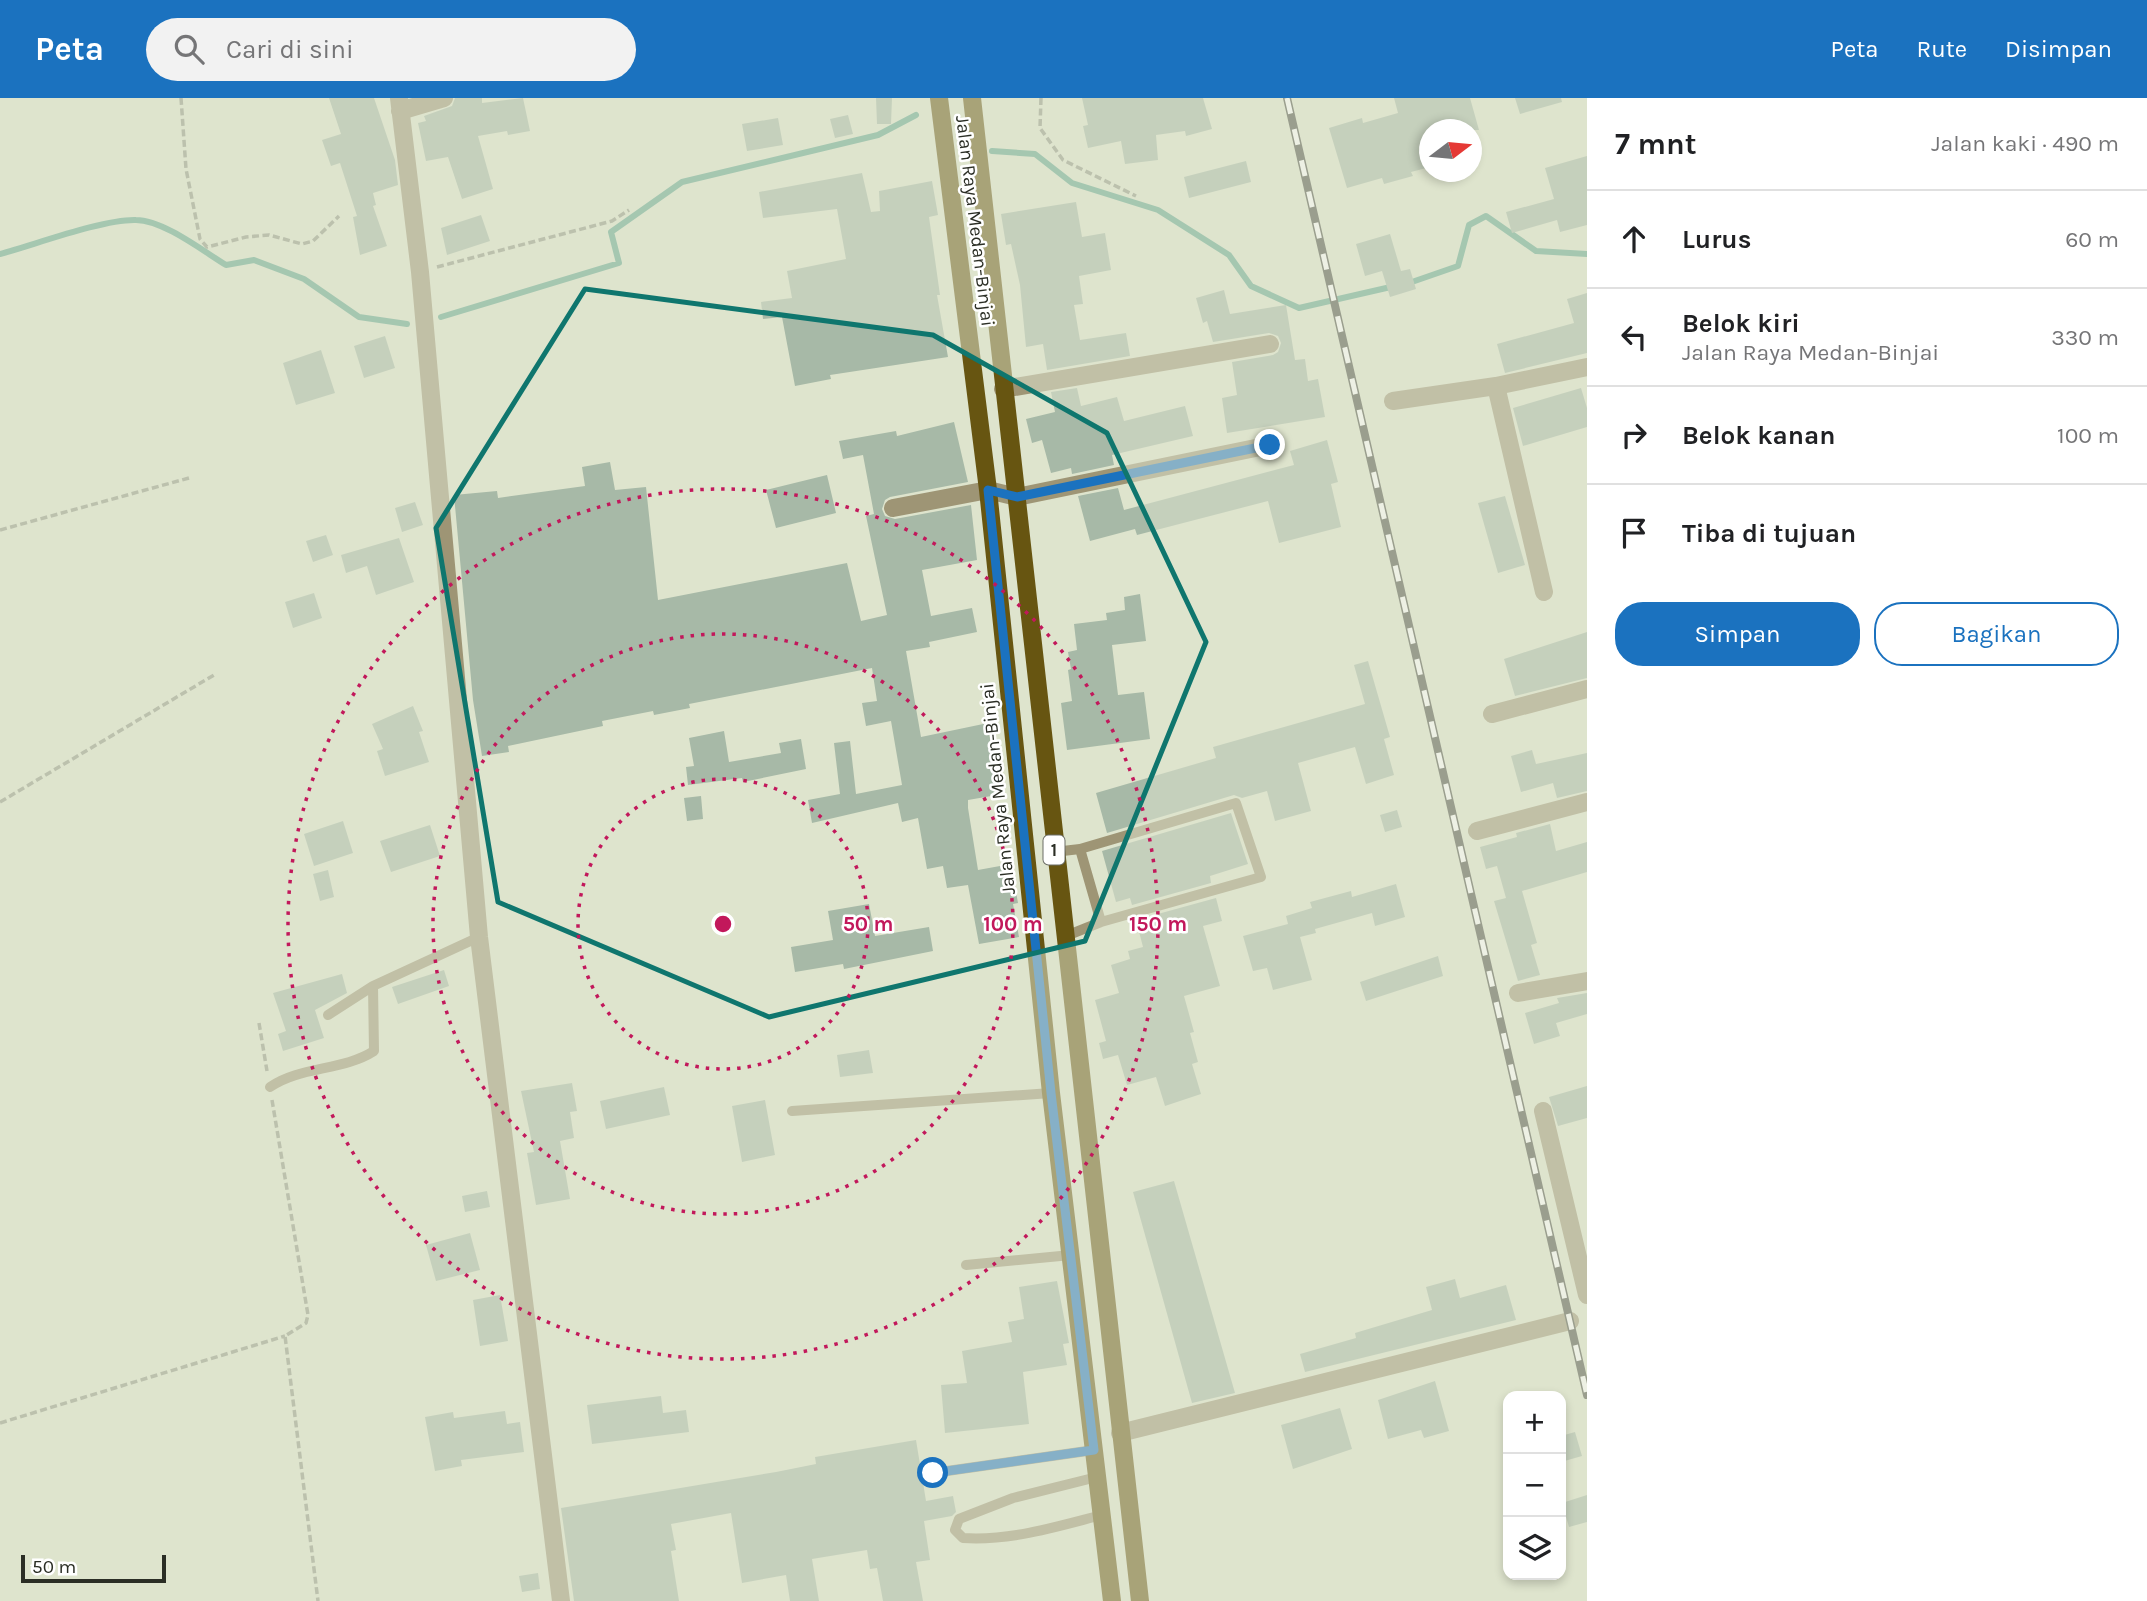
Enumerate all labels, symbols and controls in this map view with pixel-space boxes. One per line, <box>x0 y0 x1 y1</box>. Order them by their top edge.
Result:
search box <box>146 18 636 81</box>
text: Peta <box>35 30 104 68</box>
icon: search <box>170 30 208 68</box>
text: Cari di sini <box>226 34 354 65</box>
text: Peta <box>1831 35 1878 63</box>
text: Rute <box>1916 35 1967 63</box>
text: Disimpan <box>2005 35 2112 63</box>
street label: Jalan Raya Medan-Binjai <box>951 114 999 328</box>
north arrow <box>1419 119 1482 182</box>
text: 7 mnt <box>1615 126 1697 162</box>
text: Jalan kaki · 490 m <box>1931 130 2119 157</box>
icon: ahead <box>1615 220 1653 258</box>
text: Lurus <box>1682 224 1751 255</box>
text: 60 m <box>2065 226 2119 253</box>
text: Belok kiri <box>1682 308 1800 339</box>
icon: left <box>1615 318 1653 356</box>
text: 330 m <box>2051 324 2119 351</box>
text: Jalan Raya Medan-Binjai <box>1682 339 1939 366</box>
icon: right <box>1615 416 1653 454</box>
text: Belok kanan <box>1682 420 1835 451</box>
text: 100 m <box>2057 422 2119 449</box>
route end <box>1254 429 1285 460</box>
icon: arrive <box>1615 514 1653 552</box>
text: Tiba di tujuan <box>1682 518 1856 549</box>
button: Simpan <box>1615 602 1860 666</box>
button: Bagikan <box>1874 602 2119 666</box>
street label: Jalan Raya Medan-Binjai <box>976 682 1020 896</box>
road number: 1 <box>1044 836 1064 864</box>
centre of rings <box>711 912 735 936</box>
text: 50 m <box>843 912 893 936</box>
text: 100 m <box>983 912 1043 936</box>
text: 150 m <box>1129 912 1187 936</box>
map controls <box>1503 1391 1566 1580</box>
button: + <box>1503 1391 1566 1454</box>
button: − <box>1503 1454 1566 1517</box>
route start <box>917 1457 948 1488</box>
button: layers <box>1503 1517 1566 1580</box>
scale bar <box>21 1552 166 1584</box>
text: 50 m <box>32 1556 76 1578</box>

